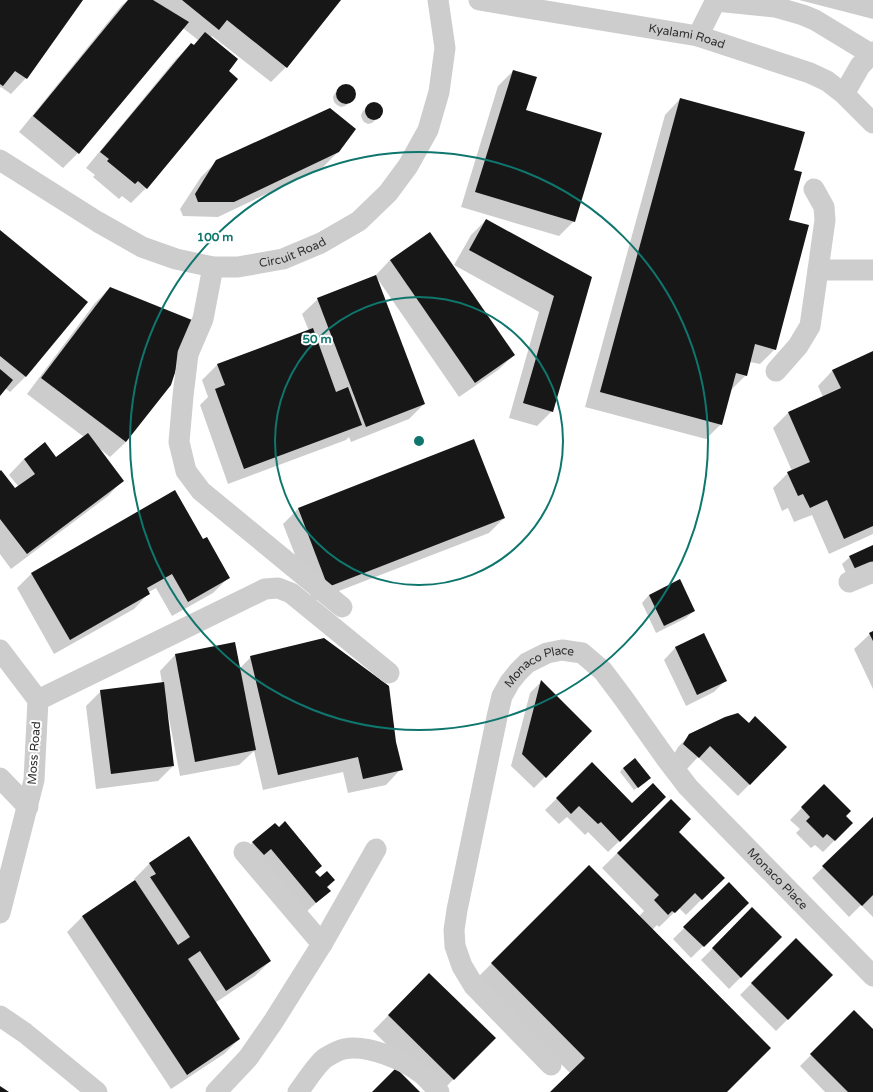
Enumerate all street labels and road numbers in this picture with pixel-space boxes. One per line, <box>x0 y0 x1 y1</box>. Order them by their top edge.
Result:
street label: Kyalami Road <box>647 21 727 51</box>
street label: Circuit Road <box>258 235 329 270</box>
street label: Monaco Place <box>501 643 575 690</box>
street label: Moss Road <box>25 721 43 785</box>
street label: Monaco Place <box>744 845 811 913</box>

